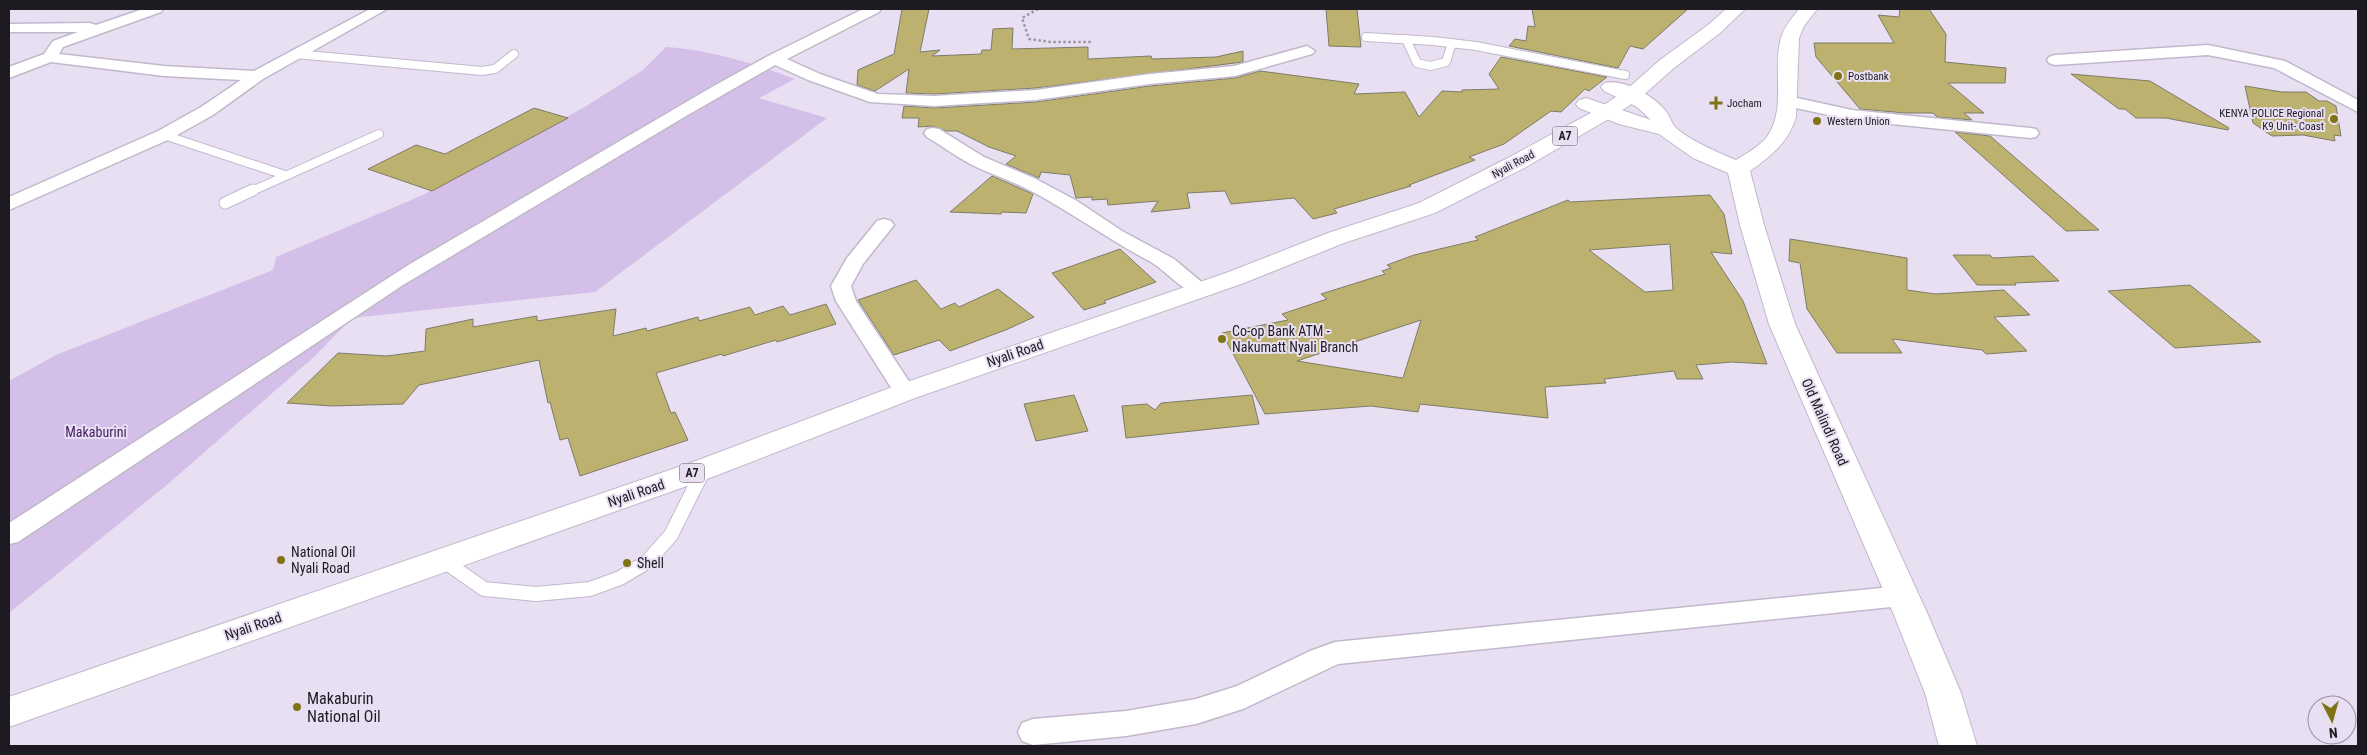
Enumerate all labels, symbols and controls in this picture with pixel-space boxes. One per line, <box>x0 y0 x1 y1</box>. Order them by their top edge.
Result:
marker: Postbank <box>1832 70 1844 82</box>
place label: Postbank <box>1848 70 1889 83</box>
marker: Jocham <box>1709 96 1723 110</box>
place label: Jocham <box>1727 97 1762 110</box>
place label: KENYA POLICE Regional K9 Unit- Coast <box>2219 107 2324 133</box>
marker: KENYA POLICE Regional K9 Unit- Coast <box>2328 113 2340 125</box>
marker: Western Union <box>1811 115 1823 127</box>
place label: Western Union <box>1827 115 1890 128</box>
road number: A7 <box>1552 126 1578 146</box>
street label: Nyali Road <box>1490 148 1537 181</box>
place label: Co-op Bank ATM - Nakumatt Nyali Branch <box>1232 323 1358 355</box>
marker: Co-op Bank ATM - Nakumatt Nyali Branch <box>1216 333 1228 345</box>
street label: Nyali Road <box>985 336 1045 370</box>
street label: Old Malindi Road <box>1799 376 1851 468</box>
park label: Makaburini <box>65 424 127 440</box>
road number: A7 <box>680 463 704 482</box>
street label: Nyali Road <box>606 476 666 510</box>
place label: National Oil Nyali Road <box>291 544 356 576</box>
marker: National Oil Nyali Road <box>275 554 287 566</box>
place label: Shell <box>637 555 664 571</box>
marker: Shell <box>621 557 633 569</box>
street label: Nyali Road <box>223 609 283 643</box>
place label: Makaburin National Oil <box>307 689 381 726</box>
north arrow <box>2307 695 2357 745</box>
marker: Makaburin National Oil <box>291 701 303 713</box>
text: N <box>2328 725 2338 741</box>

